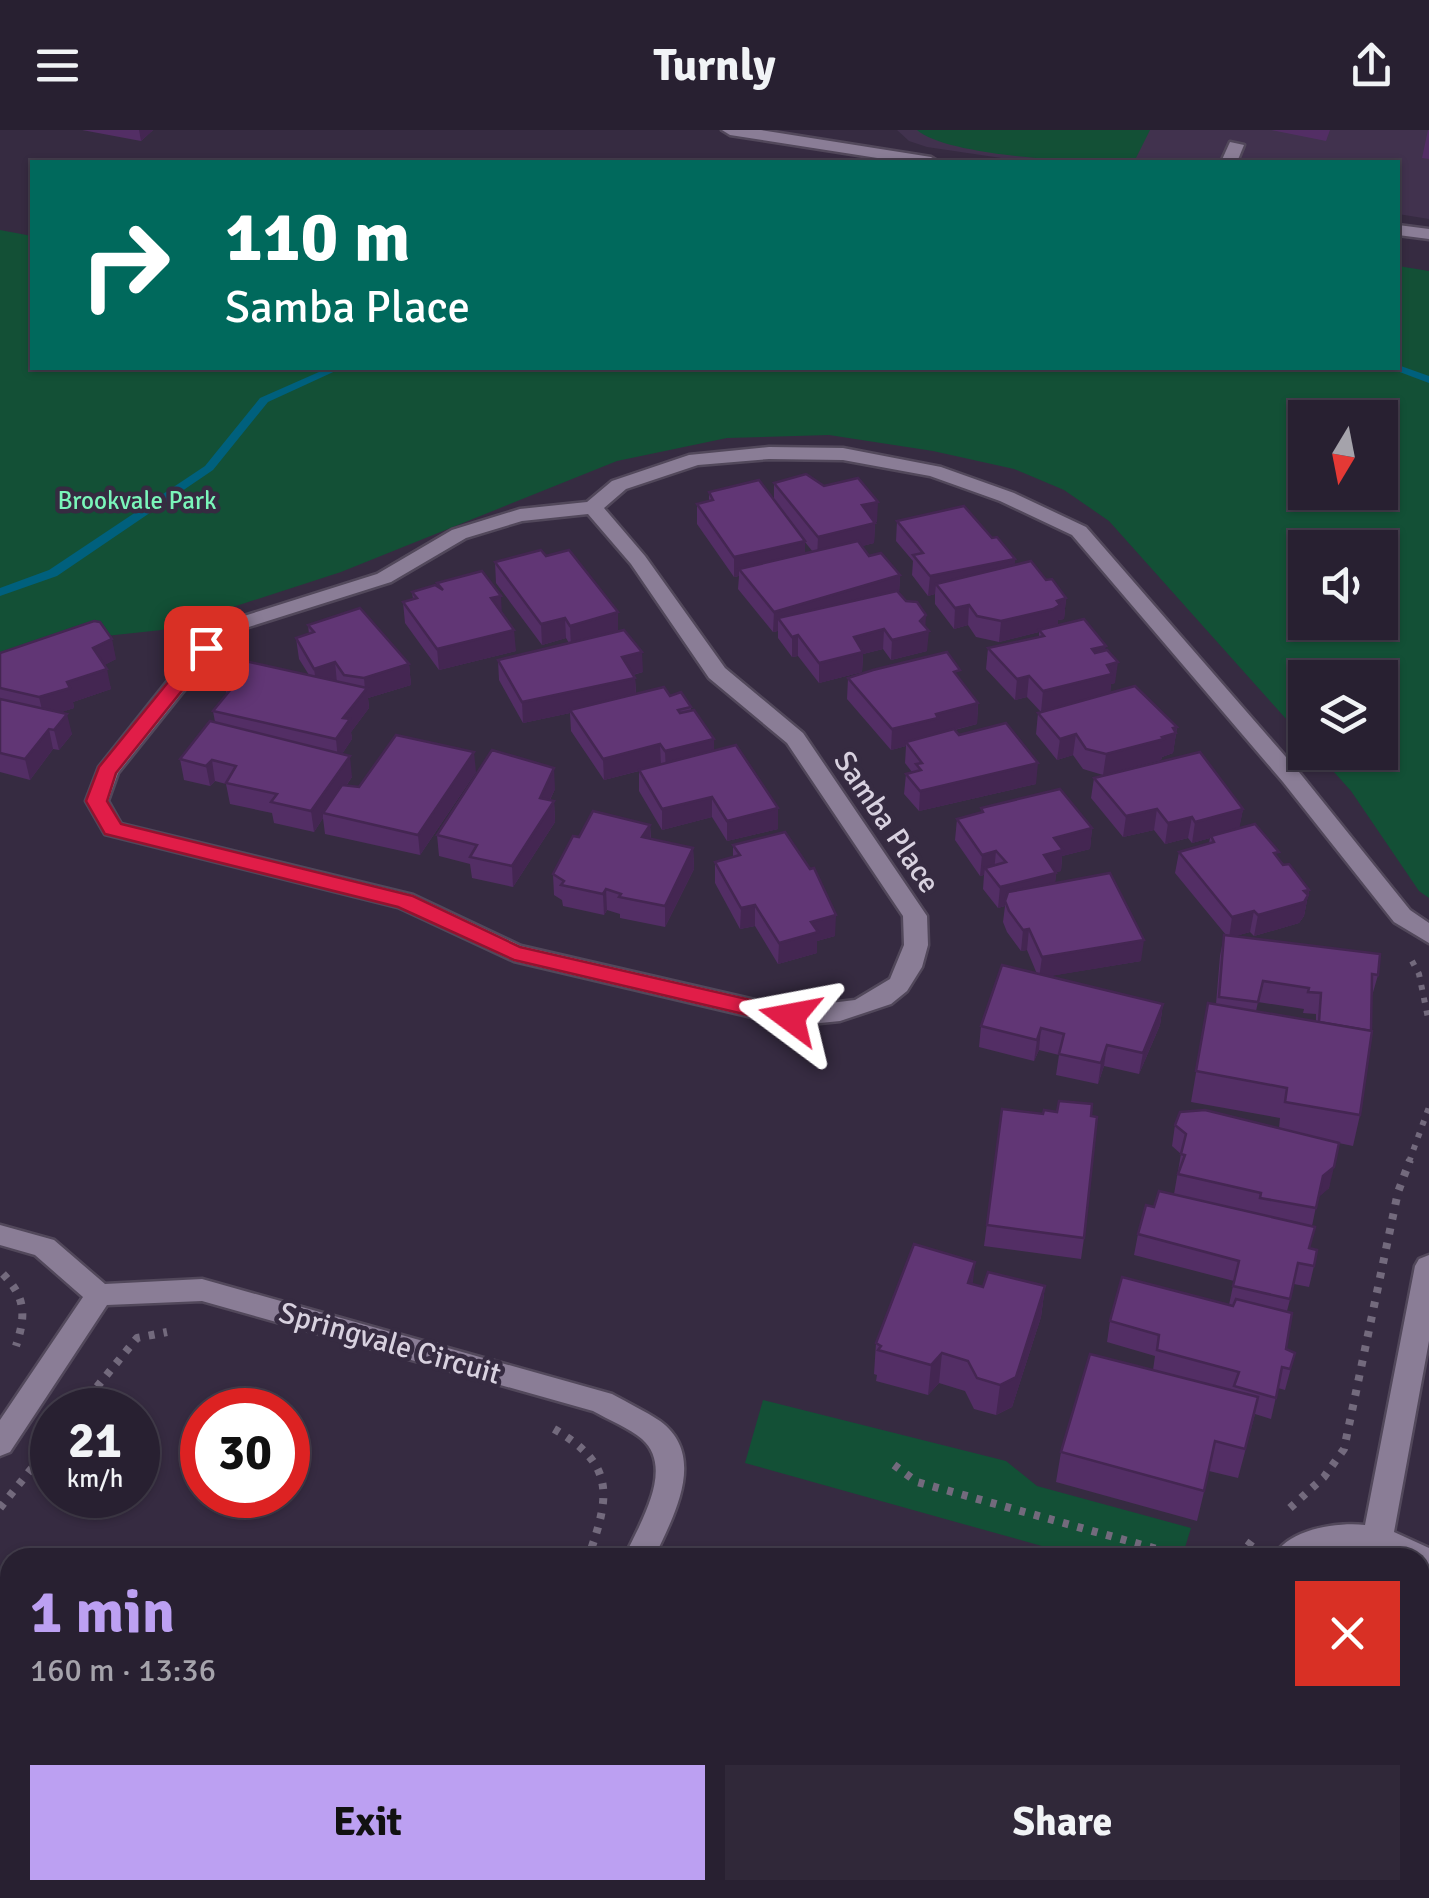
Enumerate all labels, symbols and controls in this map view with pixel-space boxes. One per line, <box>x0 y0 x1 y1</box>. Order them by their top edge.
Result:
icon: menu <box>30 38 85 93</box>
text: Turnly <box>653 38 776 93</box>
icon: share <box>1344 38 1399 93</box>
text: 110 m <box>225 194 410 280</box>
icon: right <box>60 200 190 330</box>
text: Samba Place <box>225 280 470 335</box>
north arrow <box>1288 400 1398 510</box>
map controls <box>1288 400 1398 770</box>
park label: Brookvale Park <box>57 485 217 516</box>
button: sound <box>1288 530 1398 640</box>
pin <box>164 606 249 691</box>
icon: arrive <box>179 621 234 676</box>
button: layers <box>1288 660 1398 770</box>
street label: Samba Place <box>826 744 948 900</box>
position arrow <box>738 965 842 1069</box>
street label: Springvale Circuit <box>275 1294 505 1393</box>
speed limit sign: 30 <box>180 1388 310 1518</box>
text: 21 <box>68 1410 122 1472</box>
text: km/h <box>67 1463 123 1494</box>
text: 1 min <box>30 1576 175 1650</box>
button: close <box>1295 1581 1400 1686</box>
text: 160 m · 13:36 <box>30 1651 216 1690</box>
button: Exit <box>30 1765 705 1880</box>
button: Share <box>725 1765 1400 1880</box>

